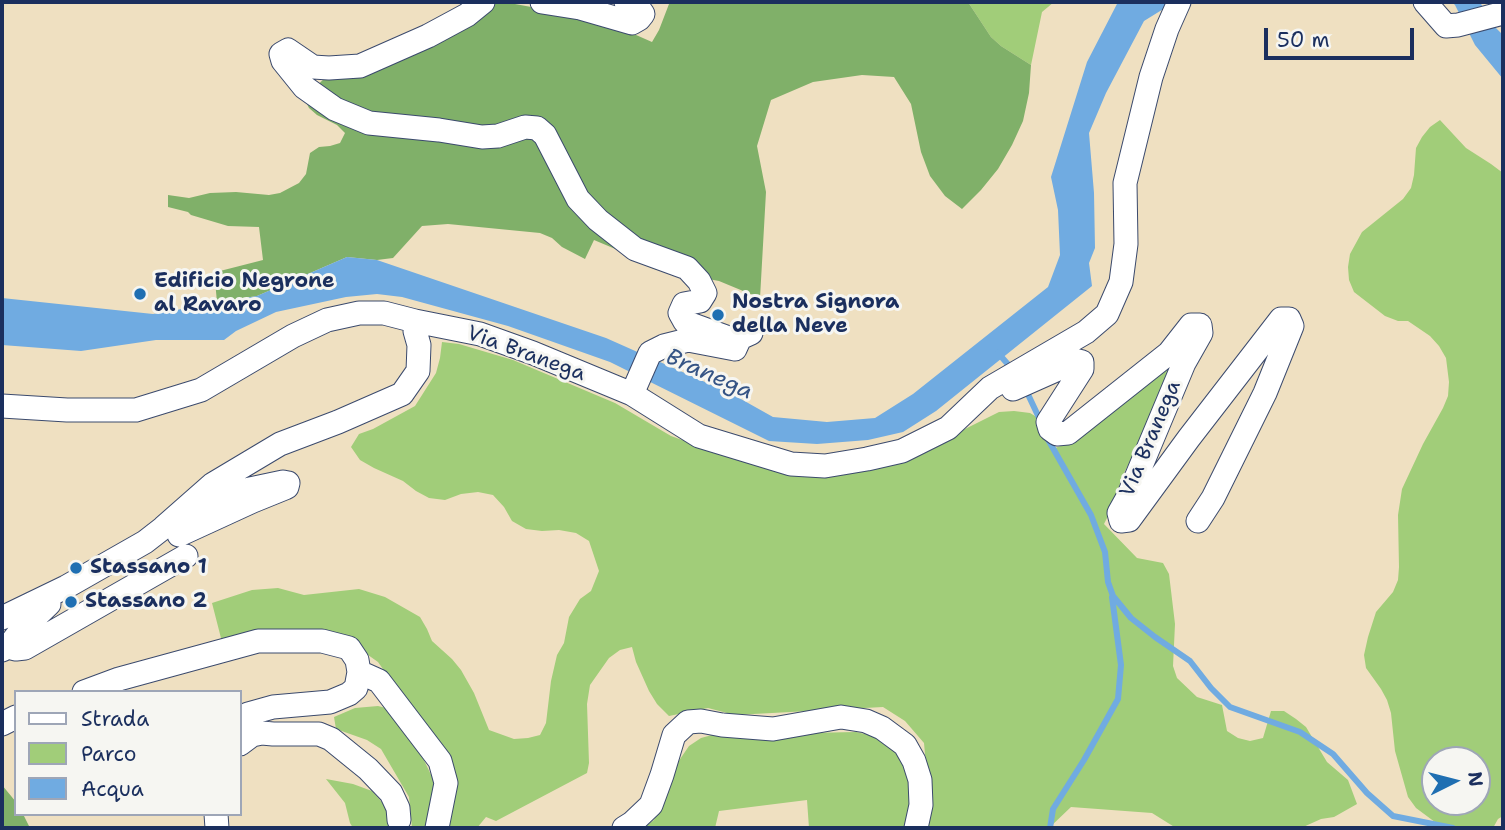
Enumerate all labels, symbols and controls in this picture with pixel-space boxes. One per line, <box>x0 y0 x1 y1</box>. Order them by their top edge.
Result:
scale bar <box>1267 14 1418 58</box>
text: 50 m <box>1277 26 1330 54</box>
place label: Edificio Negrone al Ravaro <box>154 269 335 319</box>
marker: Edificio Negrone al Ravaro <box>132 286 148 302</box>
place label: Nostra Signora della Neve <box>732 290 899 340</box>
marker: Nostra Signora della Neve <box>710 307 726 323</box>
street label: Via Branega <box>463 321 589 387</box>
water label: Branega <box>661 344 757 406</box>
street label: Via Branega <box>1115 377 1187 501</box>
place label: Stassano 1 <box>90 555 207 581</box>
marker: Stassano 1 <box>68 560 84 576</box>
place label: Stassano 2 <box>85 589 207 615</box>
marker: Stassano 2 <box>63 594 79 610</box>
legend <box>14 690 242 816</box>
text: Strada <box>81 705 149 733</box>
text: Parco <box>81 740 136 768</box>
north arrow <box>1421 746 1491 816</box>
text: N <box>1462 770 1489 788</box>
text: Acqua <box>81 775 144 803</box>

